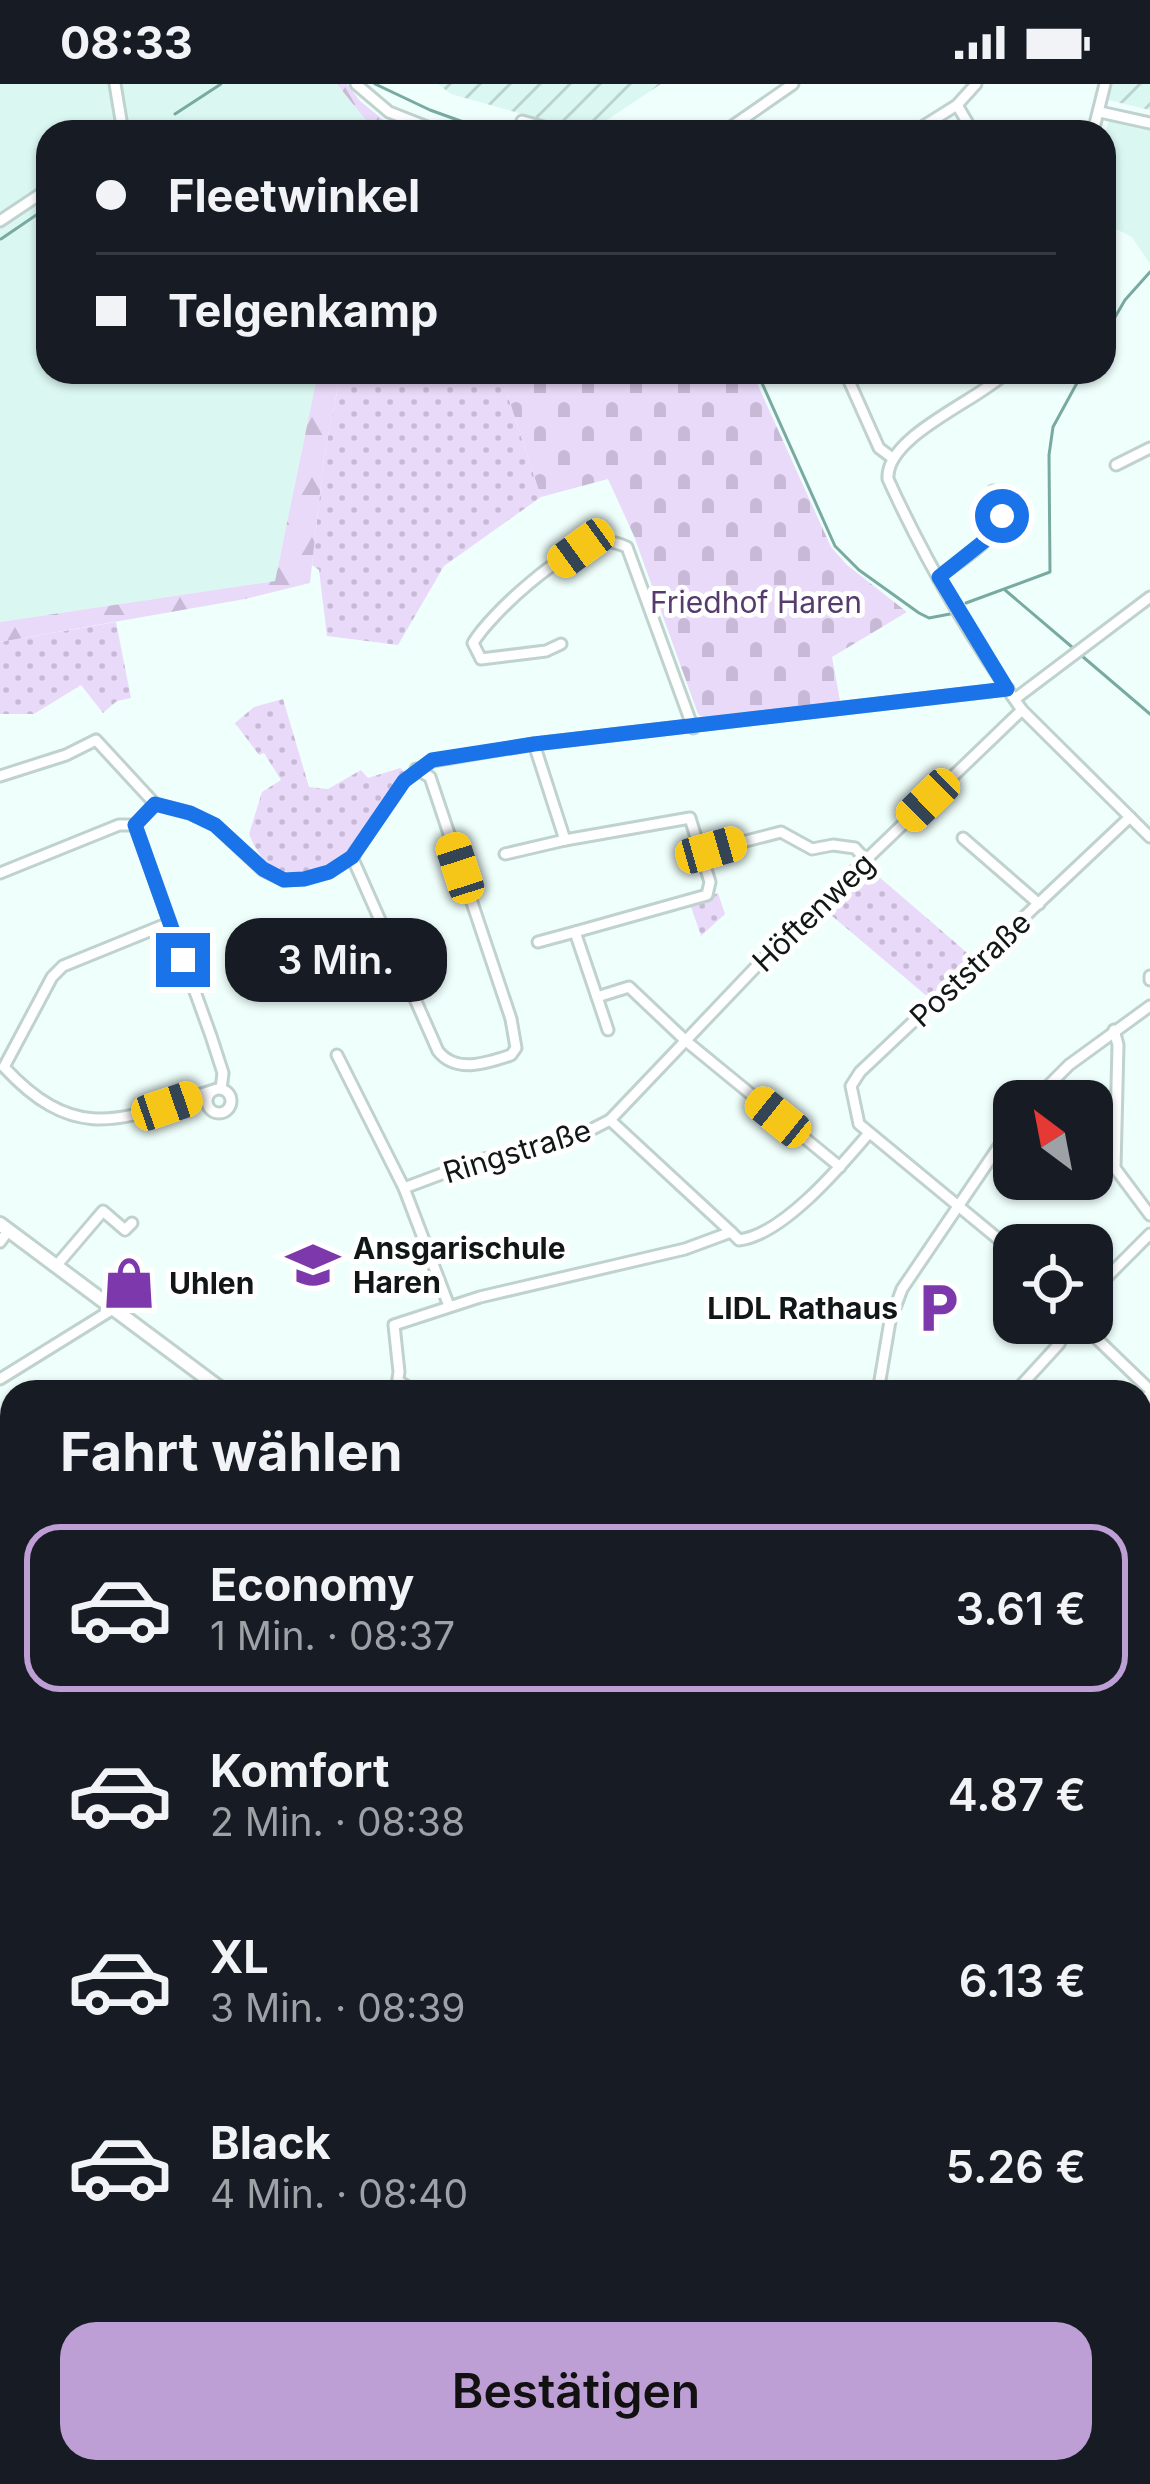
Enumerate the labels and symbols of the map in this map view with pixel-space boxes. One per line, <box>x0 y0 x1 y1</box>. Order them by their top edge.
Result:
route start <box>975 489 1029 543</box>
car <box>541 512 621 584</box>
park label: Friedhof Haren <box>650 584 862 620</box>
car <box>890 762 966 838</box>
car <box>671 823 751 877</box>
car <box>432 828 488 908</box>
street label: Höftenweg <box>745 845 881 979</box>
street label: Poststraße <box>902 904 1038 1034</box>
callout: 3 Min. <box>225 918 447 1002</box>
route end <box>156 933 210 987</box>
car <box>127 1077 207 1135</box>
car <box>739 1080 817 1154</box>
north arrow <box>993 1080 1113 1200</box>
street label: Ringstraße <box>439 1111 595 1191</box>
place label: Ansgarischule Haren <box>353 1230 566 1300</box>
school or university icon: Ansgarischule Haren <box>284 1236 342 1294</box>
shop icon: Uhlen <box>100 1254 158 1312</box>
place label: Uhlen <box>169 1265 254 1301</box>
parking icon: LIDL Rathaus <box>909 1279 967 1337</box>
place label: LIDL Rathaus <box>707 1290 898 1326</box>

